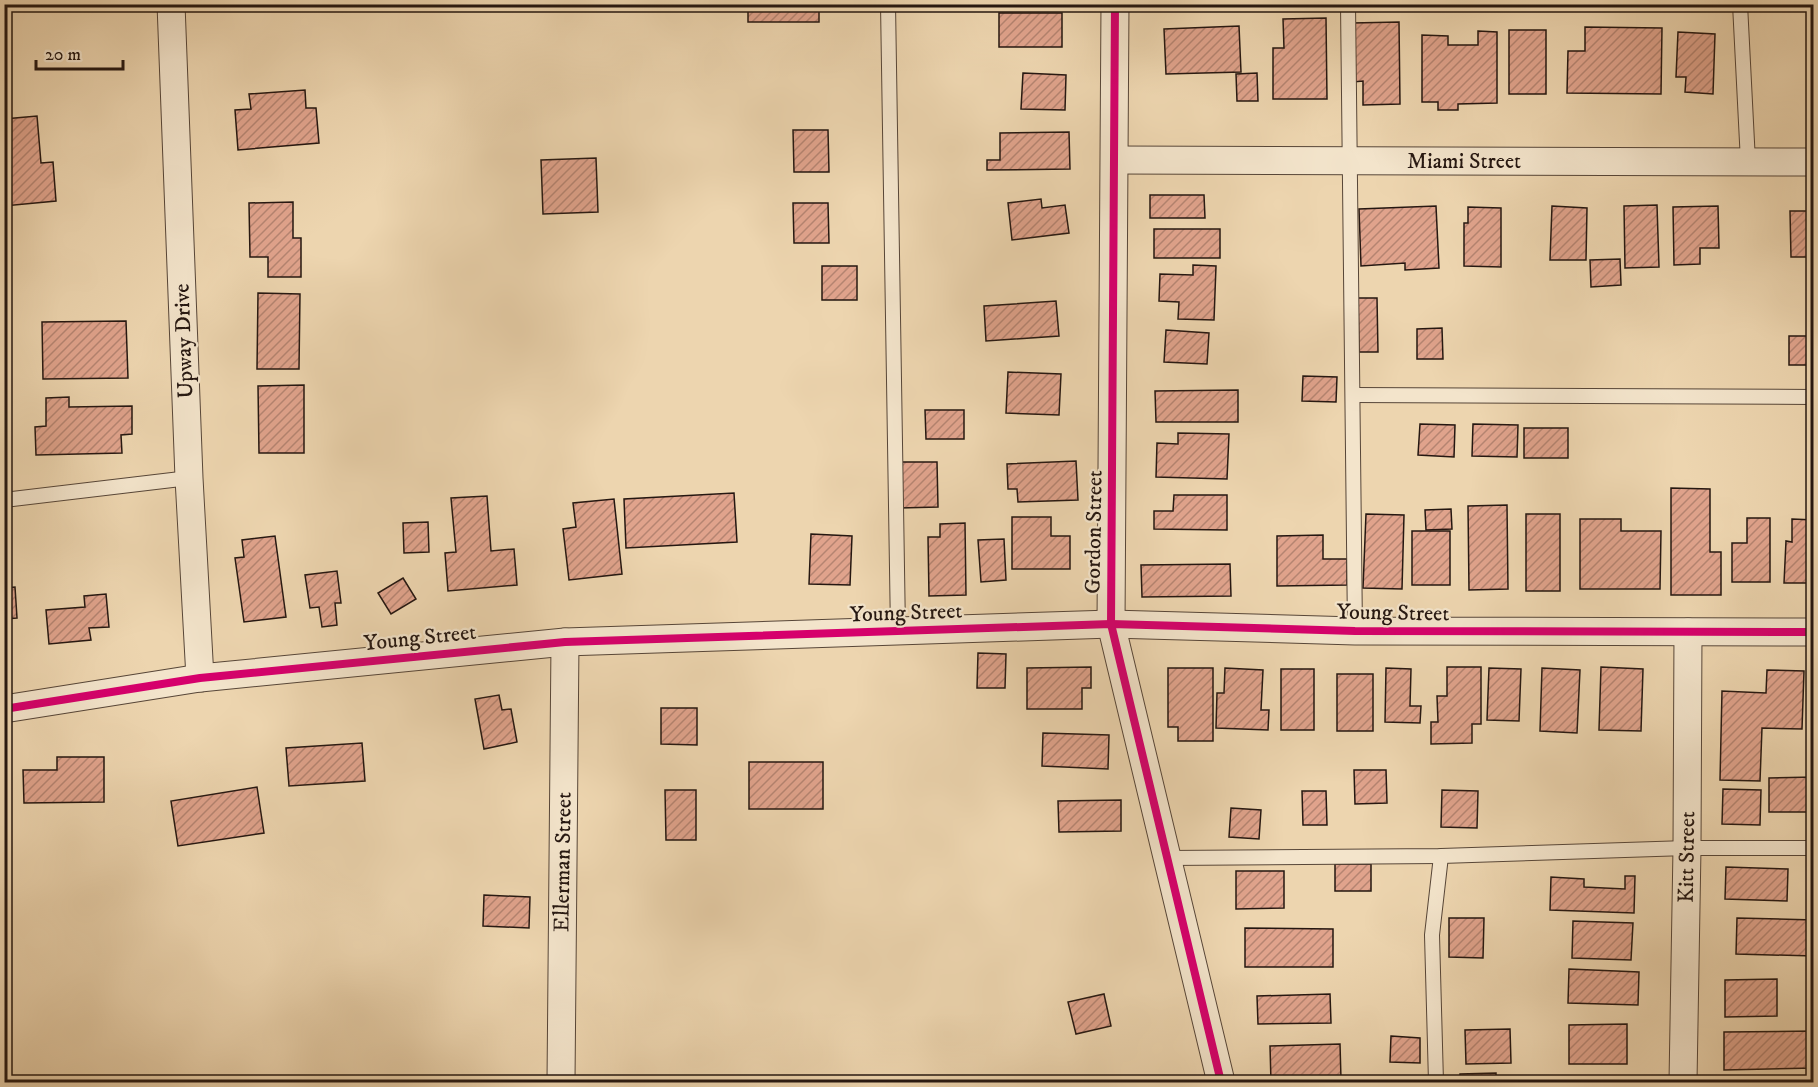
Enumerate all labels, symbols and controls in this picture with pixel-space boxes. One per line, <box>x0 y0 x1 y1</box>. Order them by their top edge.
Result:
scale bar <box>36 33 123 71</box>
text: 20 m <box>45 44 81 66</box>
street label: Miami Street <box>1407 148 1521 175</box>
street label: Upway Drive <box>169 283 199 399</box>
street label: Gordon Street <box>1079 470 1109 594</box>
street label: Young Street <box>849 598 963 628</box>
street label: Young Street <box>1336 599 1450 627</box>
street label: Young Street <box>363 619 477 657</box>
street label: Ellerman Street <box>548 792 578 932</box>
street label: Kitt Street <box>1673 811 1701 903</box>

